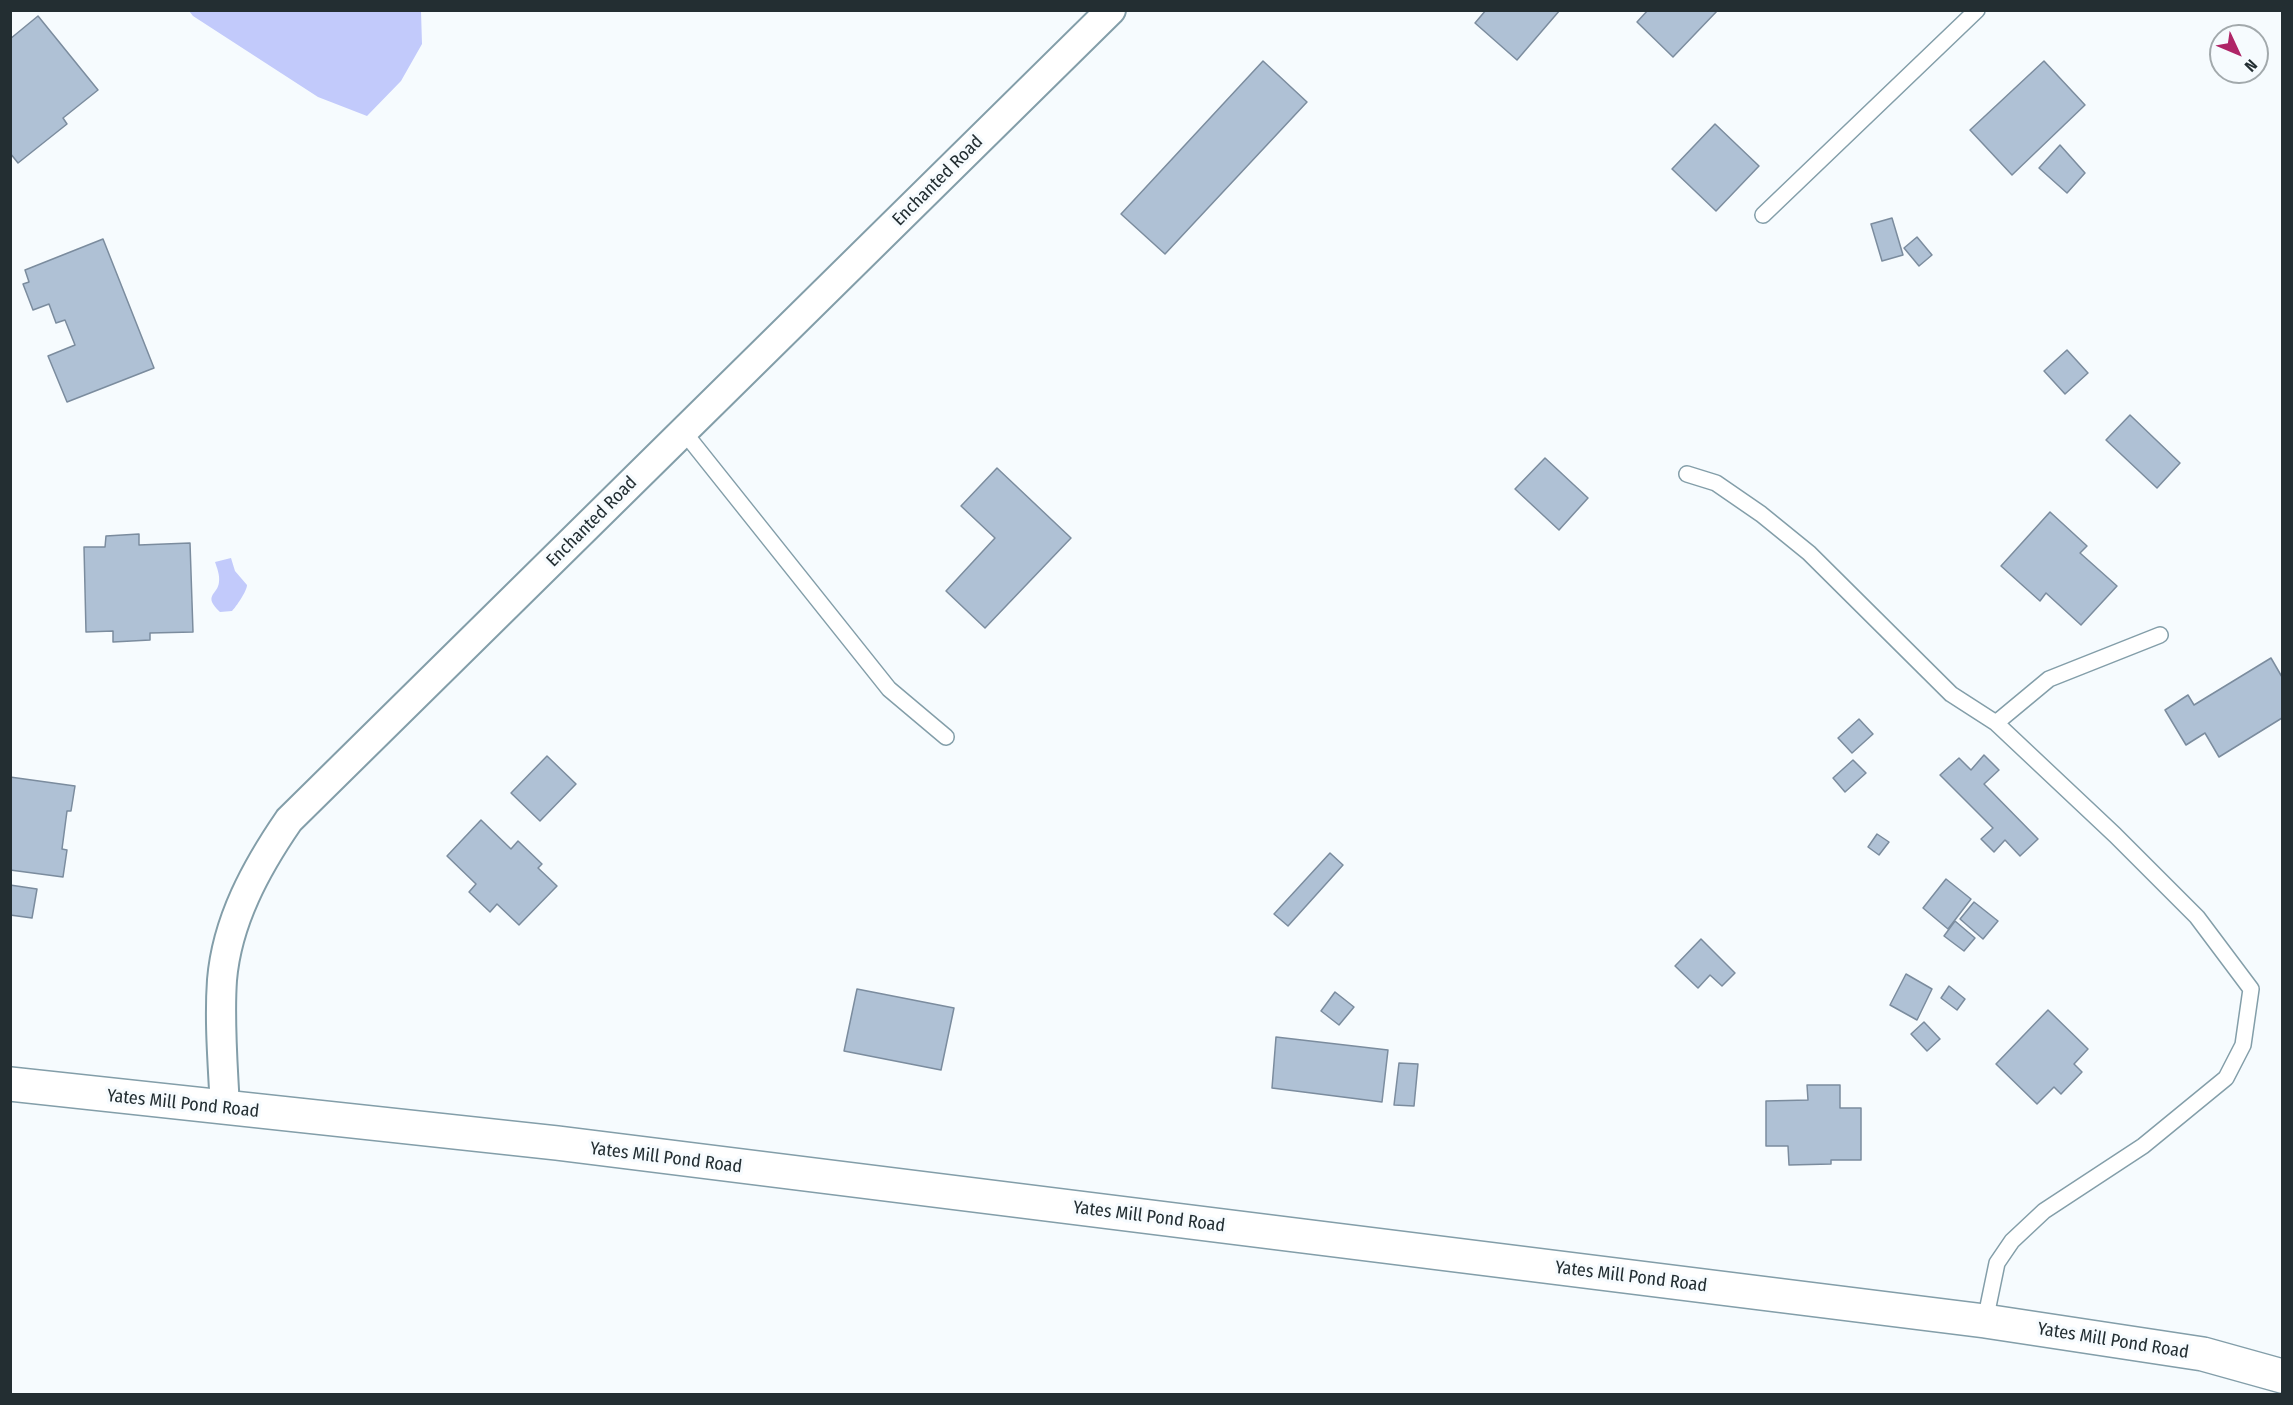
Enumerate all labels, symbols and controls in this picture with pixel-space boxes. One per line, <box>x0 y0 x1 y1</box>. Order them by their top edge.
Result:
north arrow <box>2209 24 2269 84</box>
text: N <box>2241 55 2261 76</box>
street label: Enchanted Road <box>888 131 988 231</box>
street label: Enchanted Road <box>542 472 642 572</box>
street label: Yates Mill Pond Road <box>106 1085 260 1123</box>
street label: Yates Mill Pond Road <box>589 1138 743 1178</box>
street label: Yates Mill Pond Road <box>1072 1197 1226 1237</box>
street label: Yates Mill Pond Road <box>1554 1257 1708 1297</box>
street label: Yates Mill Pond Road <box>2036 1318 2190 1364</box>

